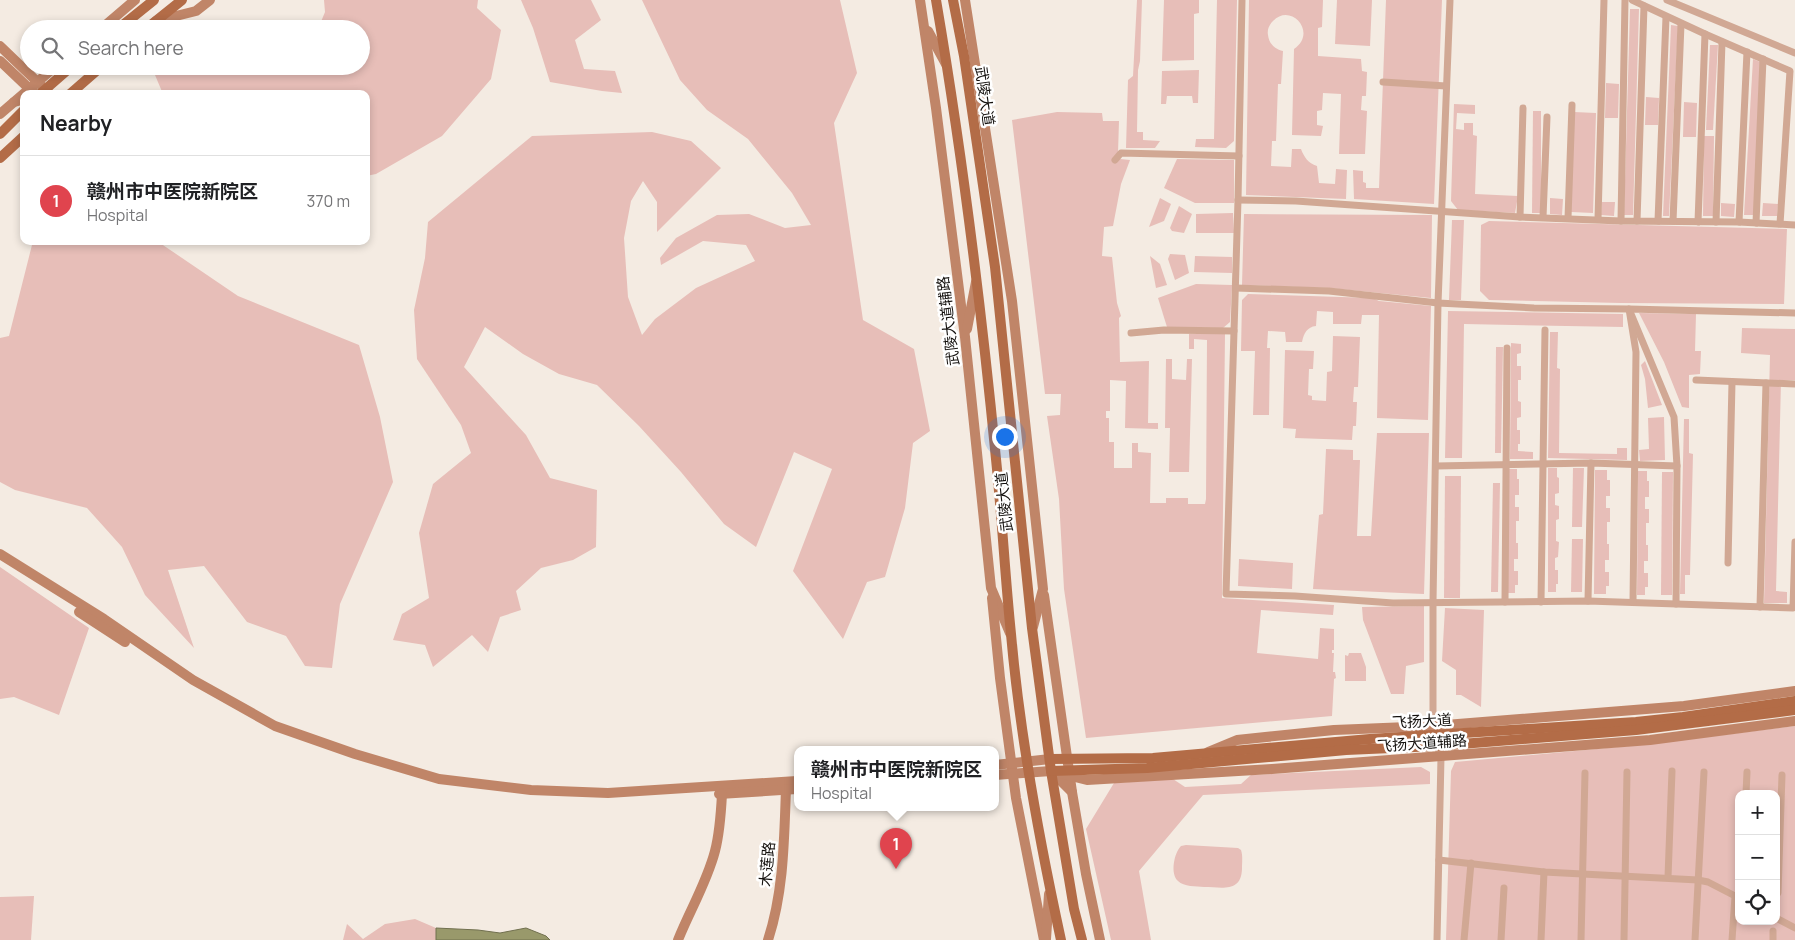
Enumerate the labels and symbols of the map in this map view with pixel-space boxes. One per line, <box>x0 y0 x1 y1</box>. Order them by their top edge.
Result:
street label: 武陵大道 <box>970 65 1000 127</box>
street label: 武陵大道辅路 <box>932 275 964 367</box>
your location <box>992 424 1018 450</box>
street label: 武陵大道 <box>990 471 1018 533</box>
street label: 飞扬大道 <box>1391 709 1453 733</box>
street label: 飞扬大道辅路 <box>1376 729 1468 757</box>
pin: 1 <box>880 828 912 869</box>
street label: 木莲路 <box>755 841 779 887</box>

